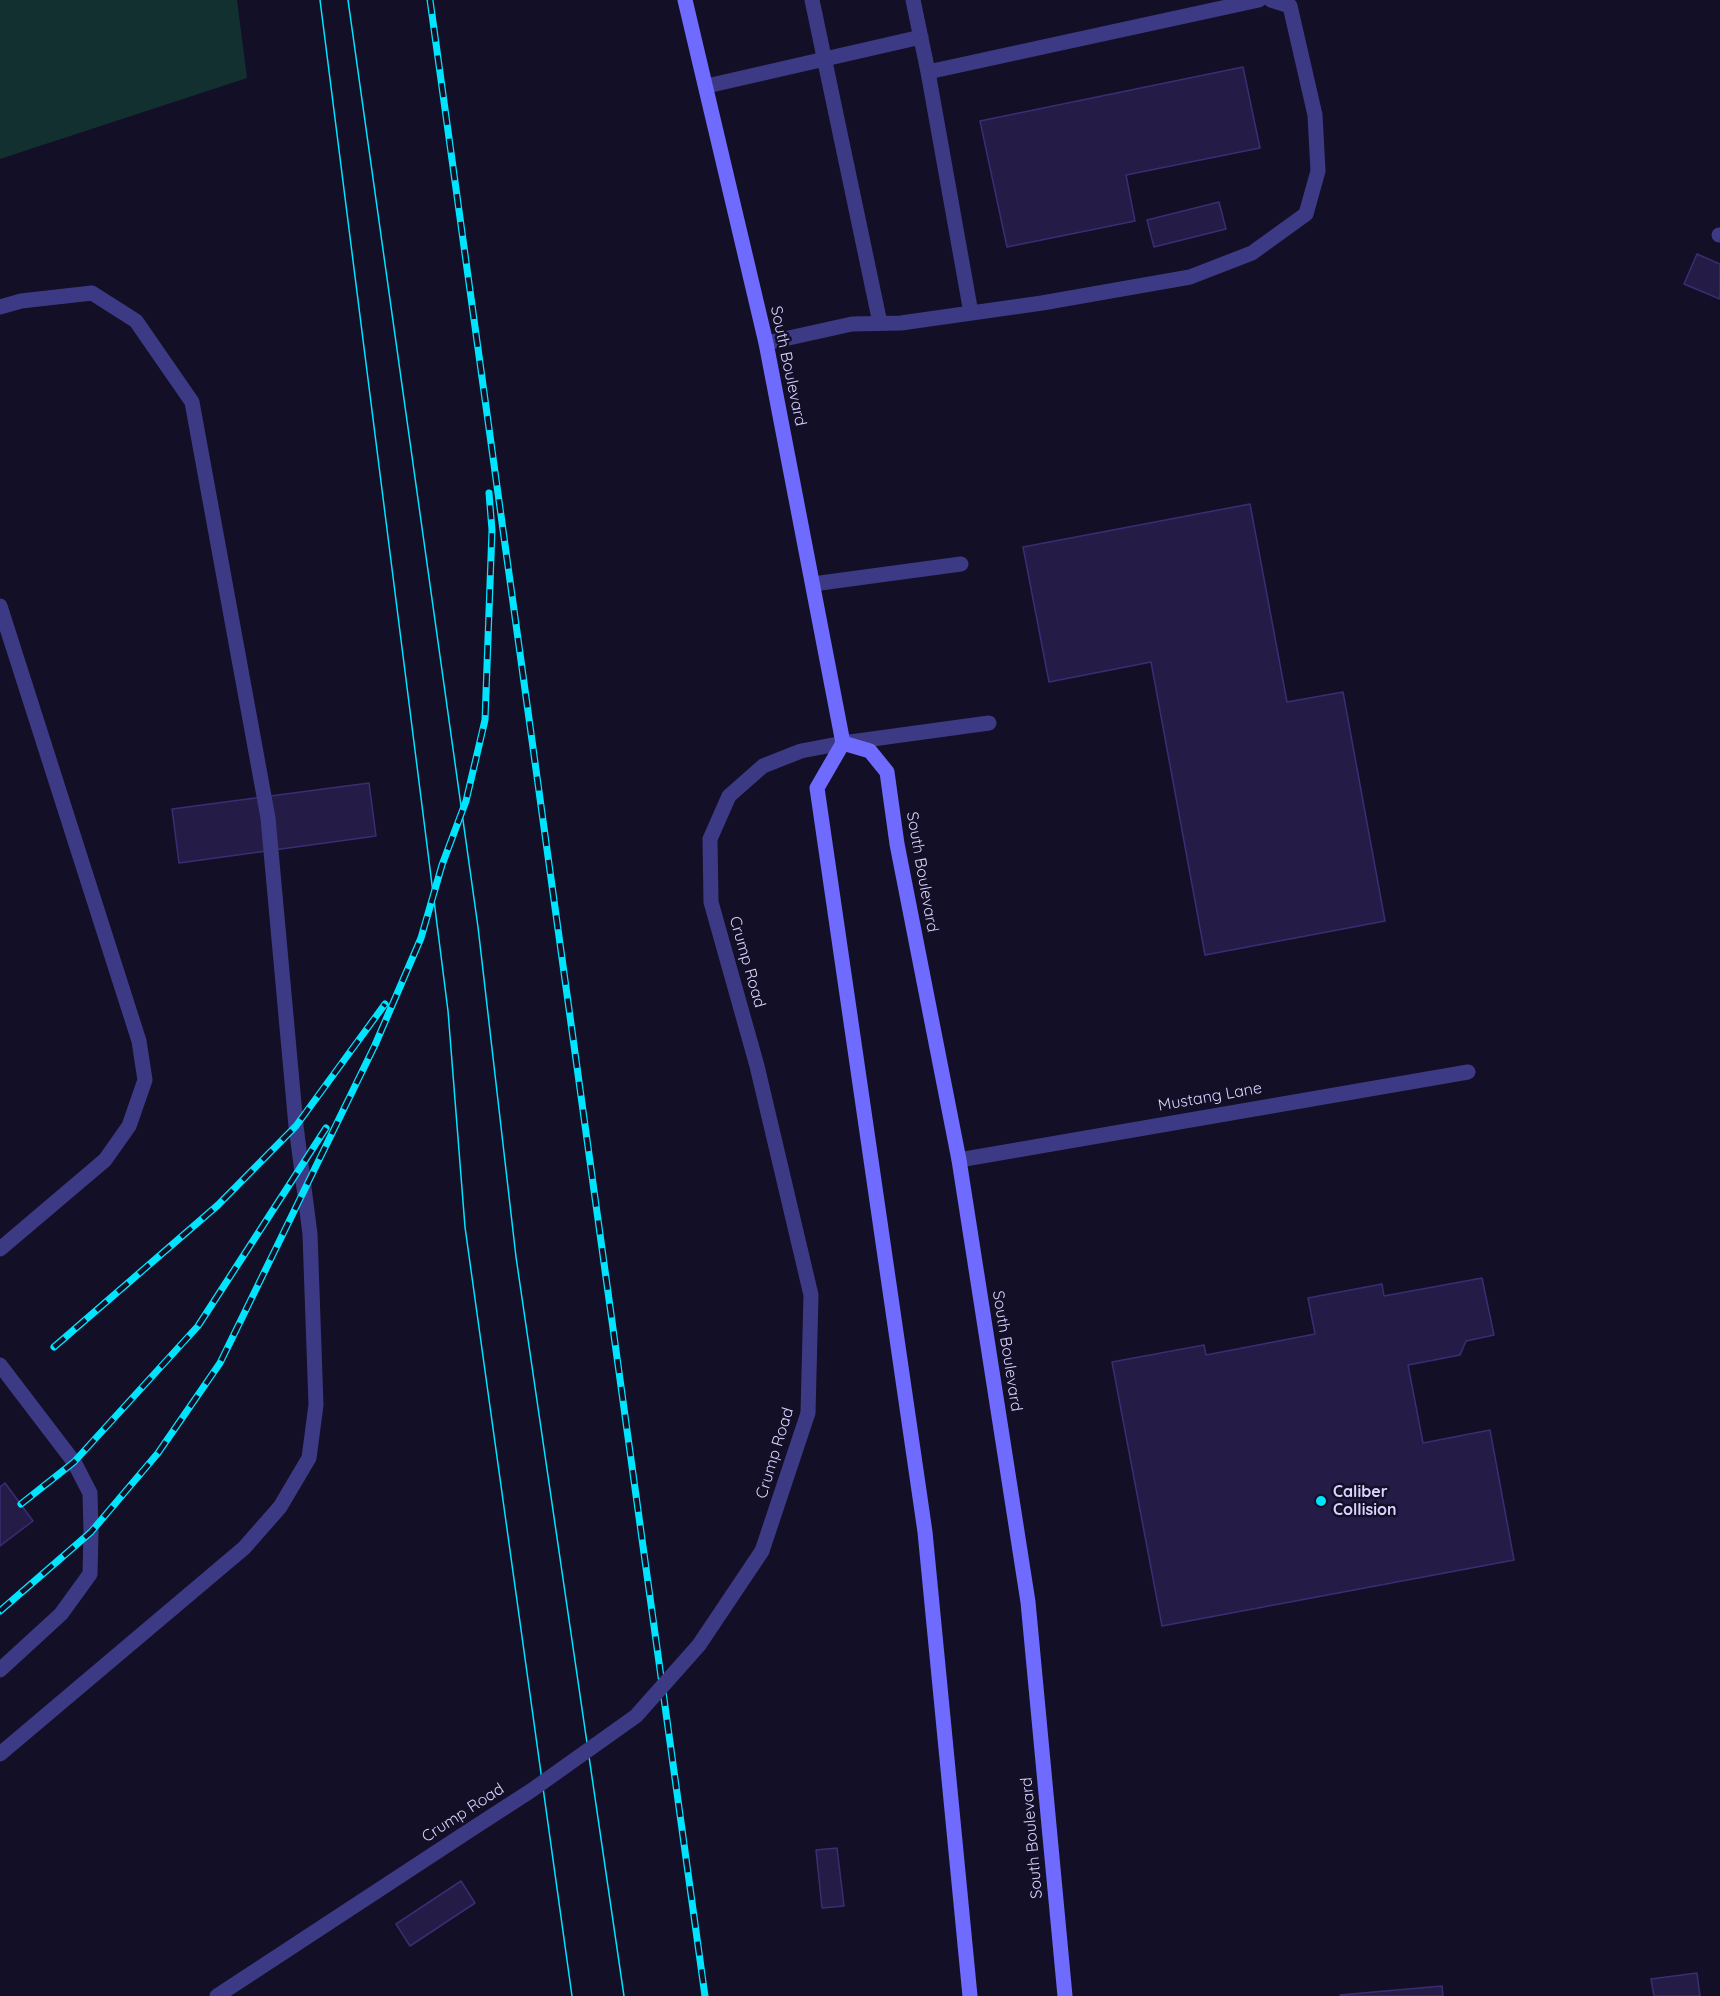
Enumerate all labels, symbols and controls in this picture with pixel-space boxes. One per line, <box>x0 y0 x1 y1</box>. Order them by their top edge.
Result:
street label: South Boulevard <box>766 304 810 428</box>
street label: South Boulevard <box>902 810 942 934</box>
street label: Crump Road <box>725 914 769 1010</box>
street label: Mustang Lane <box>1157 1078 1263 1116</box>
street label: South Boulevard <box>988 1289 1026 1413</box>
street label: Crump Road <box>752 1405 798 1501</box>
place label: Caliber Collision <box>1333 1482 1396 1520</box>
marker: Caliber Collision <box>1314 1494 1328 1508</box>
street label: South Boulevard <box>1017 1776 1047 1900</box>
street label: Crump Road <box>418 1779 508 1847</box>

